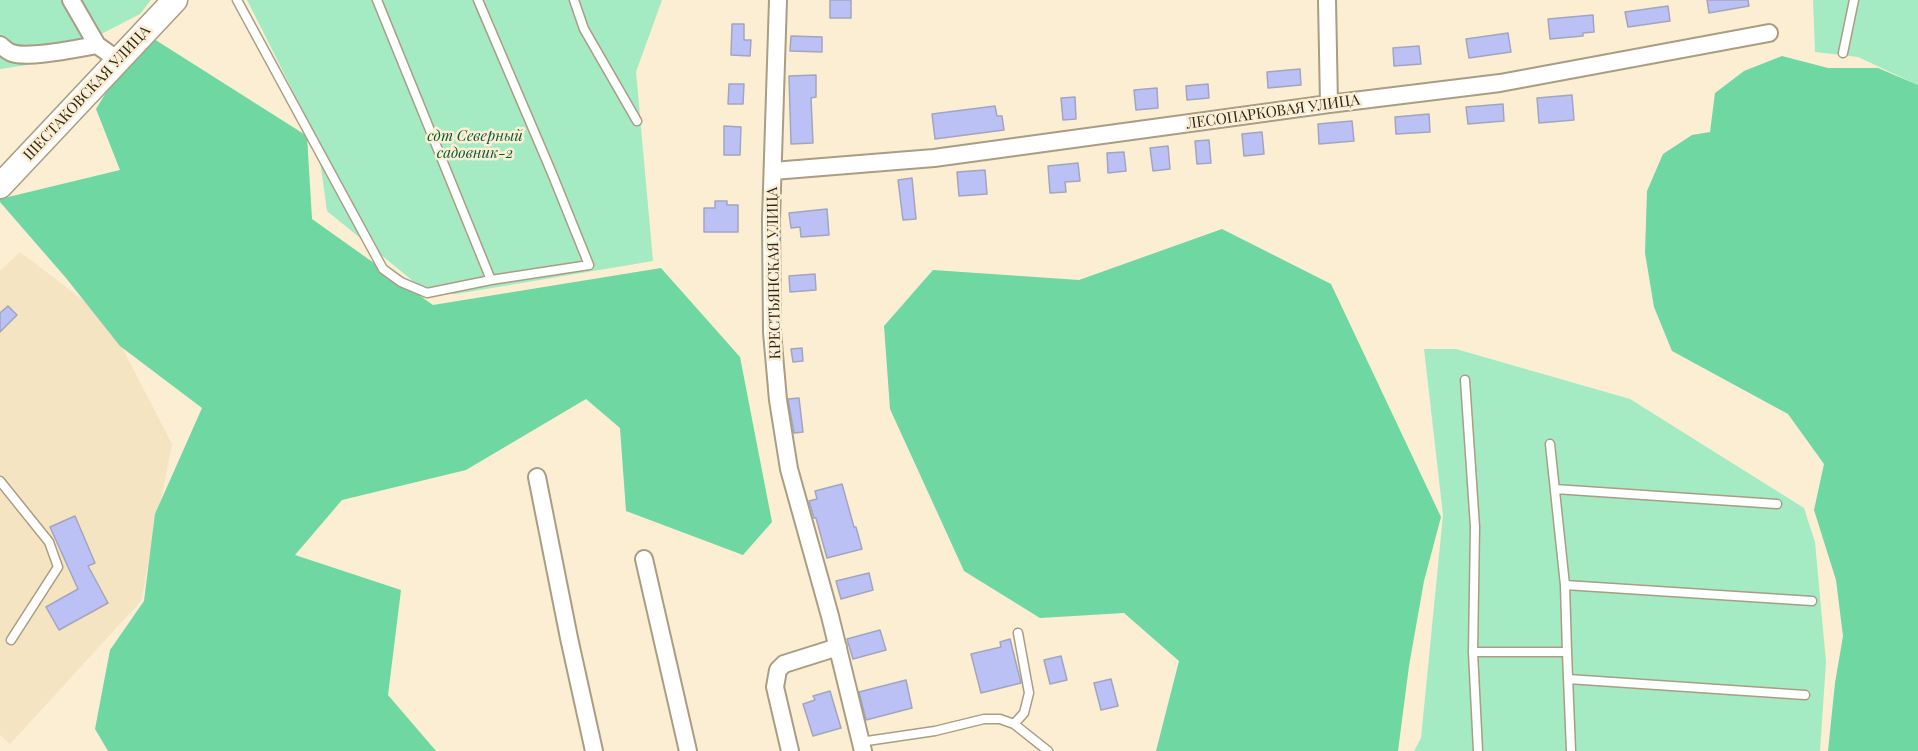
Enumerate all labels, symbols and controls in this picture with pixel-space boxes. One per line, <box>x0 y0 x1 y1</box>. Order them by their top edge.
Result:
street label: ШЕСТАКОВСКАЯ УЛИЦА <box>20 22 154 164</box>
street label: ЛЕСОПАРКОВАЯ УЛИЦА <box>1185 91 1361 133</box>
park label: сдт Северный садовник-2 <box>427 127 523 162</box>
street label: КРЕСТЬЯНСКАЯ УЛИЦА <box>763 187 785 359</box>

